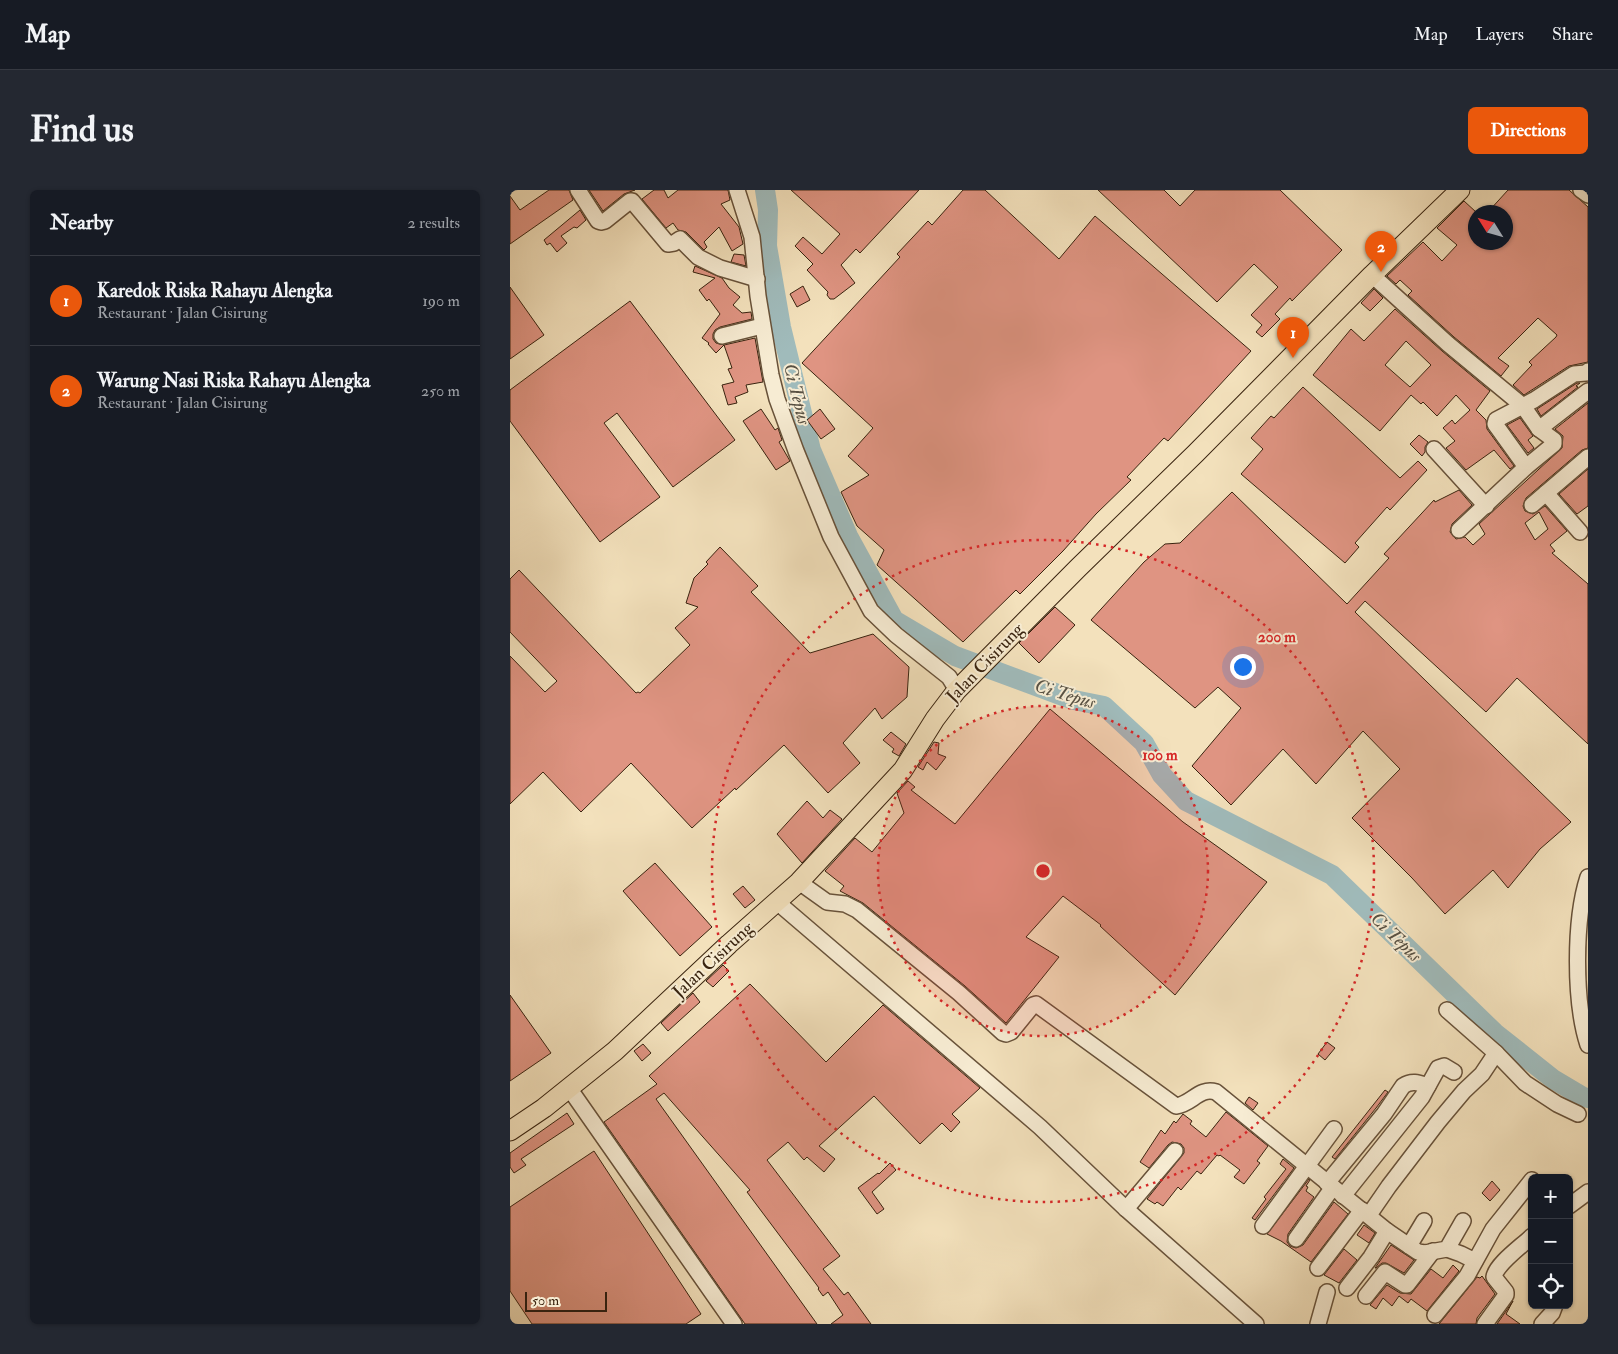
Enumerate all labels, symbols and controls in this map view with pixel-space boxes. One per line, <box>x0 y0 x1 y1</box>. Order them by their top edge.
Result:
text: Map <box>25 19 70 50</box>
text: Map <box>1414 23 1448 46</box>
text: Layers <box>1476 23 1524 46</box>
text: Share <box>1552 23 1593 46</box>
button: Directions <box>1468 107 1588 154</box>
text: Find us <box>30 108 134 152</box>
north arrow <box>1468 205 1513 250</box>
text: Nearby <box>50 209 113 236</box>
text: 2 results <box>407 213 460 233</box>
pin: 2 <box>1365 231 1397 272</box>
text: Karedok Riska Rahayu Alengka <box>97 279 332 303</box>
text: 1 <box>63 291 69 311</box>
text: 190 m <box>422 291 460 311</box>
text: Restaurant · Jalan Cisirung <box>97 303 267 323</box>
pin: 1 <box>1277 317 1309 358</box>
water label: Ci Tepus <box>778 361 816 428</box>
text: Warung Nasi Riska Rahayu Alengka <box>97 369 370 393</box>
text: 2 <box>62 381 70 401</box>
text: 250 m <box>421 381 460 401</box>
text: Restaurant · Jalan Cisirung <box>97 393 267 413</box>
street label: Jalan Cisirung <box>940 617 1030 709</box>
text: 200 m <box>1258 628 1296 647</box>
your location <box>1230 654 1256 680</box>
water label: Ci Tepus <box>1032 673 1099 715</box>
text: 100 m <box>1142 746 1178 765</box>
centre of rings <box>1034 862 1052 880</box>
water label: Ci Tepus <box>1365 907 1427 968</box>
street label: Jalan Cisirung <box>667 916 759 1004</box>
map controls <box>1528 1174 1573 1309</box>
button: + <box>1528 1174 1573 1219</box>
button: − <box>1528 1219 1573 1264</box>
button: locate <box>1528 1264 1573 1309</box>
scale bar <box>525 1289 608 1312</box>
text: 50 m <box>532 1292 559 1309</box>

